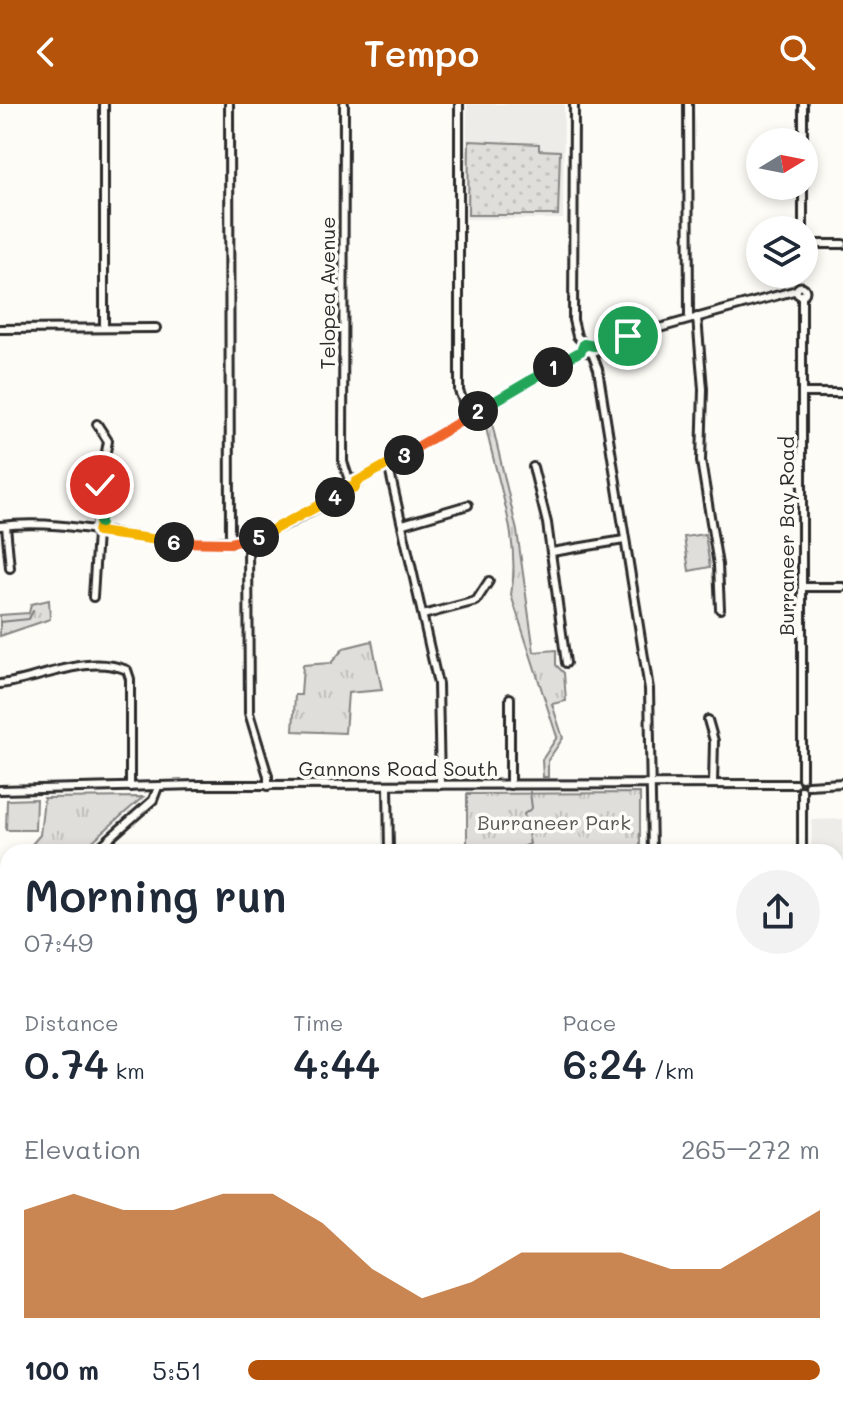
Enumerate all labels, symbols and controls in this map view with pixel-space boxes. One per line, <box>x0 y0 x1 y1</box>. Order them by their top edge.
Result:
text: Tempo <box>364 29 479 76</box>
icon: back <box>24 30 68 74</box>
icon: search <box>775 30 819 74</box>
north arrow <box>746 128 818 200</box>
map controls <box>746 128 818 288</box>
street label: Telopea Avenue <box>314 216 340 370</box>
button: layers <box>746 216 818 288</box>
pin <box>594 302 662 370</box>
icon: arrive <box>606 314 650 358</box>
pin: 1 <box>533 347 573 387</box>
text: 1 <box>548 352 558 381</box>
pin: 2 <box>458 391 498 431</box>
text: 2 <box>472 396 484 425</box>
pin: 3 <box>384 435 424 475</box>
street label: Burraneer Bay Road <box>773 436 799 636</box>
text: 3 <box>397 440 411 469</box>
pin <box>66 451 134 519</box>
icon: check <box>78 463 122 507</box>
pin: 4 <box>315 477 355 517</box>
text: 4 <box>328 482 342 511</box>
pin: 5 <box>239 517 279 557</box>
pin: 6 <box>154 522 194 562</box>
text: 5 <box>253 522 265 551</box>
text: 6 <box>167 527 181 556</box>
street label: Gannons Road South <box>299 755 497 781</box>
park label: Burraneer Park <box>477 809 631 835</box>
text: Morning run <box>24 866 287 923</box>
button: share <box>736 870 820 954</box>
text: 07:49 <box>24 925 93 959</box>
text: Distance <box>24 1008 119 1037</box>
text: Time <box>293 1008 343 1037</box>
text: Pace <box>563 1008 616 1037</box>
text: 0.74 <box>24 1037 109 1089</box>
text: 4:44 <box>293 1037 380 1089</box>
text: 6:24 <box>563 1037 647 1089</box>
text: km <box>109 1056 145 1085</box>
text: /km <box>647 1056 694 1085</box>
text: Elevation <box>24 1132 141 1166</box>
text: 265–272 m <box>681 1132 820 1166</box>
text: 100 m <box>24 1353 99 1387</box>
text: 5:51 <box>152 1353 202 1387</box>

